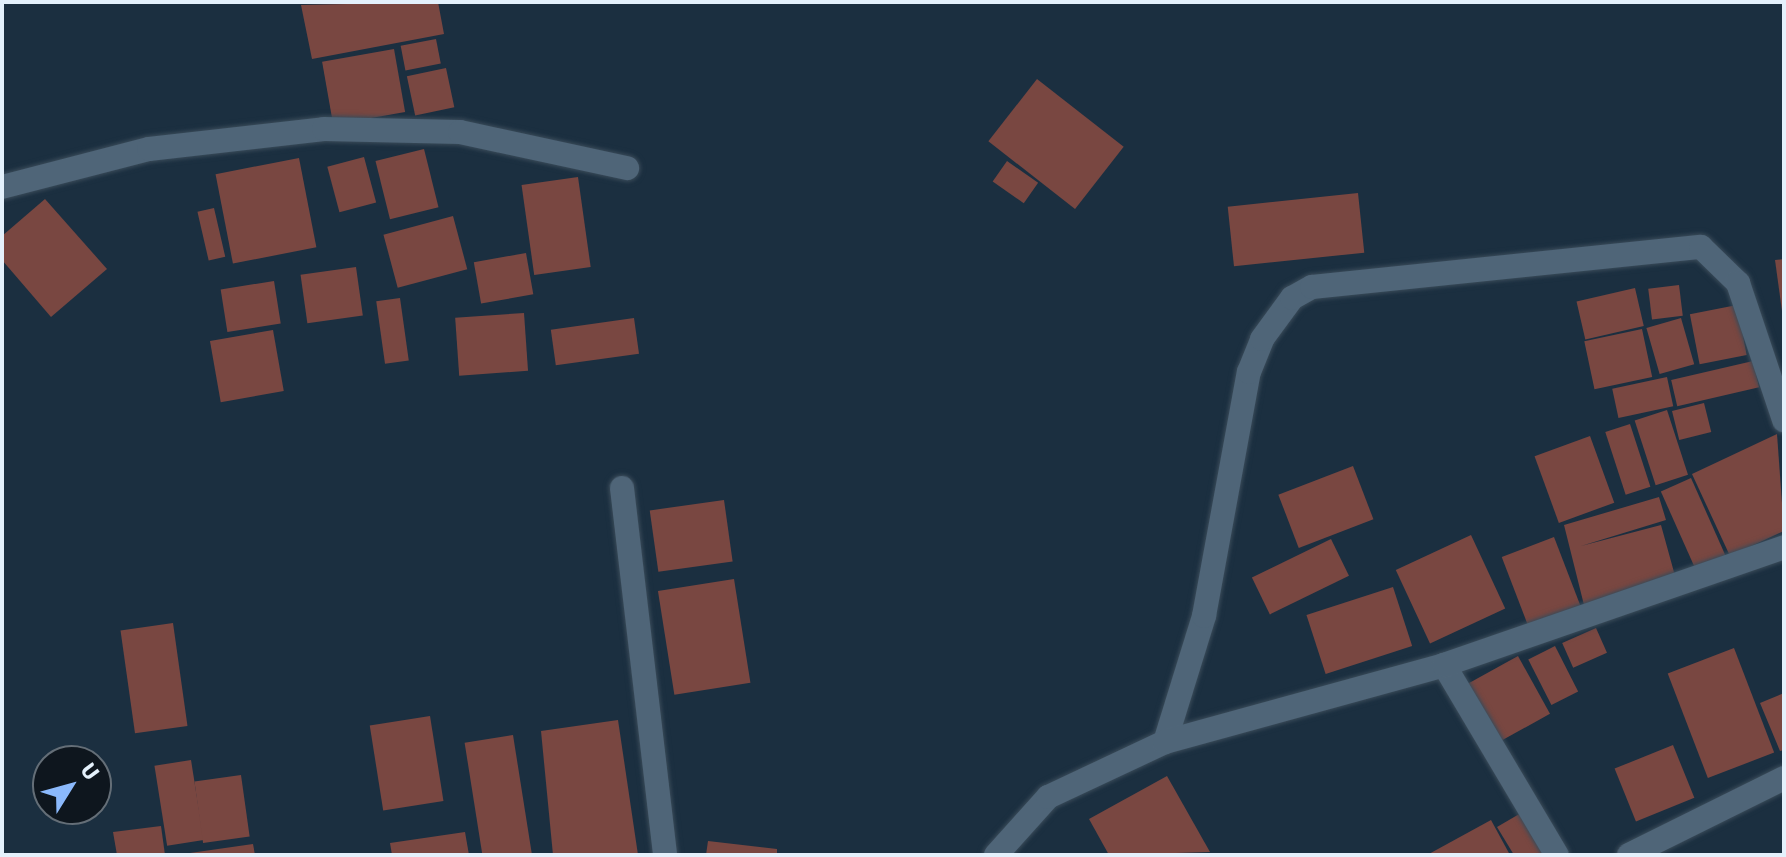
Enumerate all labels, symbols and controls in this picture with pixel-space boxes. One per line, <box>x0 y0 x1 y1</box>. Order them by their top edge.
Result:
north arrow <box>32 745 112 825</box>
text: U <box>75 757 105 785</box>

